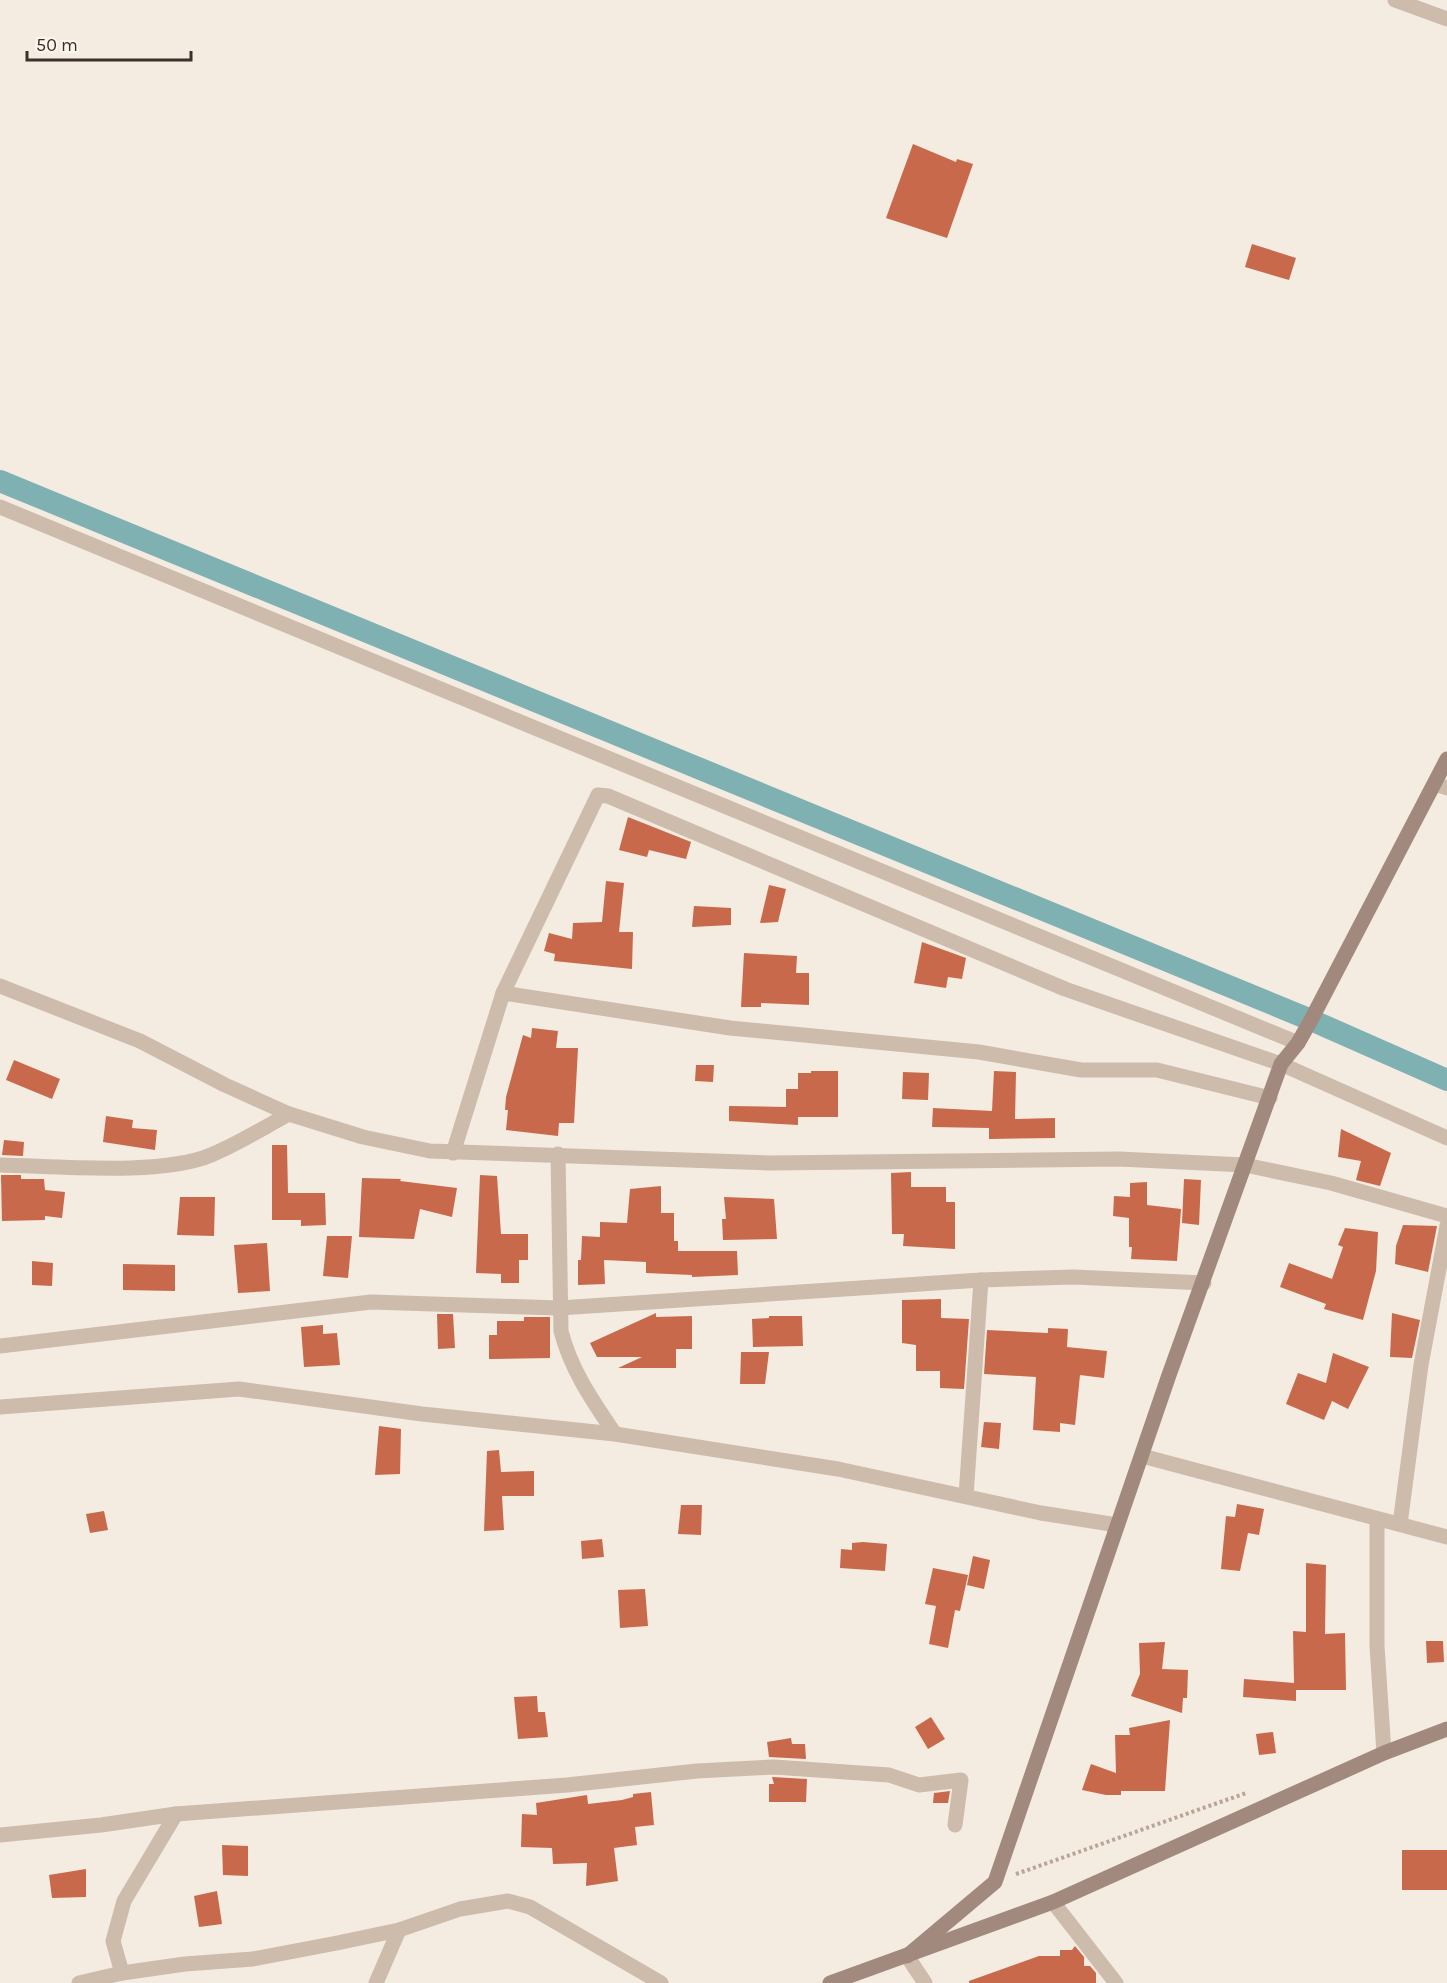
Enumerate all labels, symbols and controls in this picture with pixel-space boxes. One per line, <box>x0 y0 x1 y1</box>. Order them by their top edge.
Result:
scale bar <box>27 24 190 62</box>
text: 50 m <box>36 34 78 56</box>

